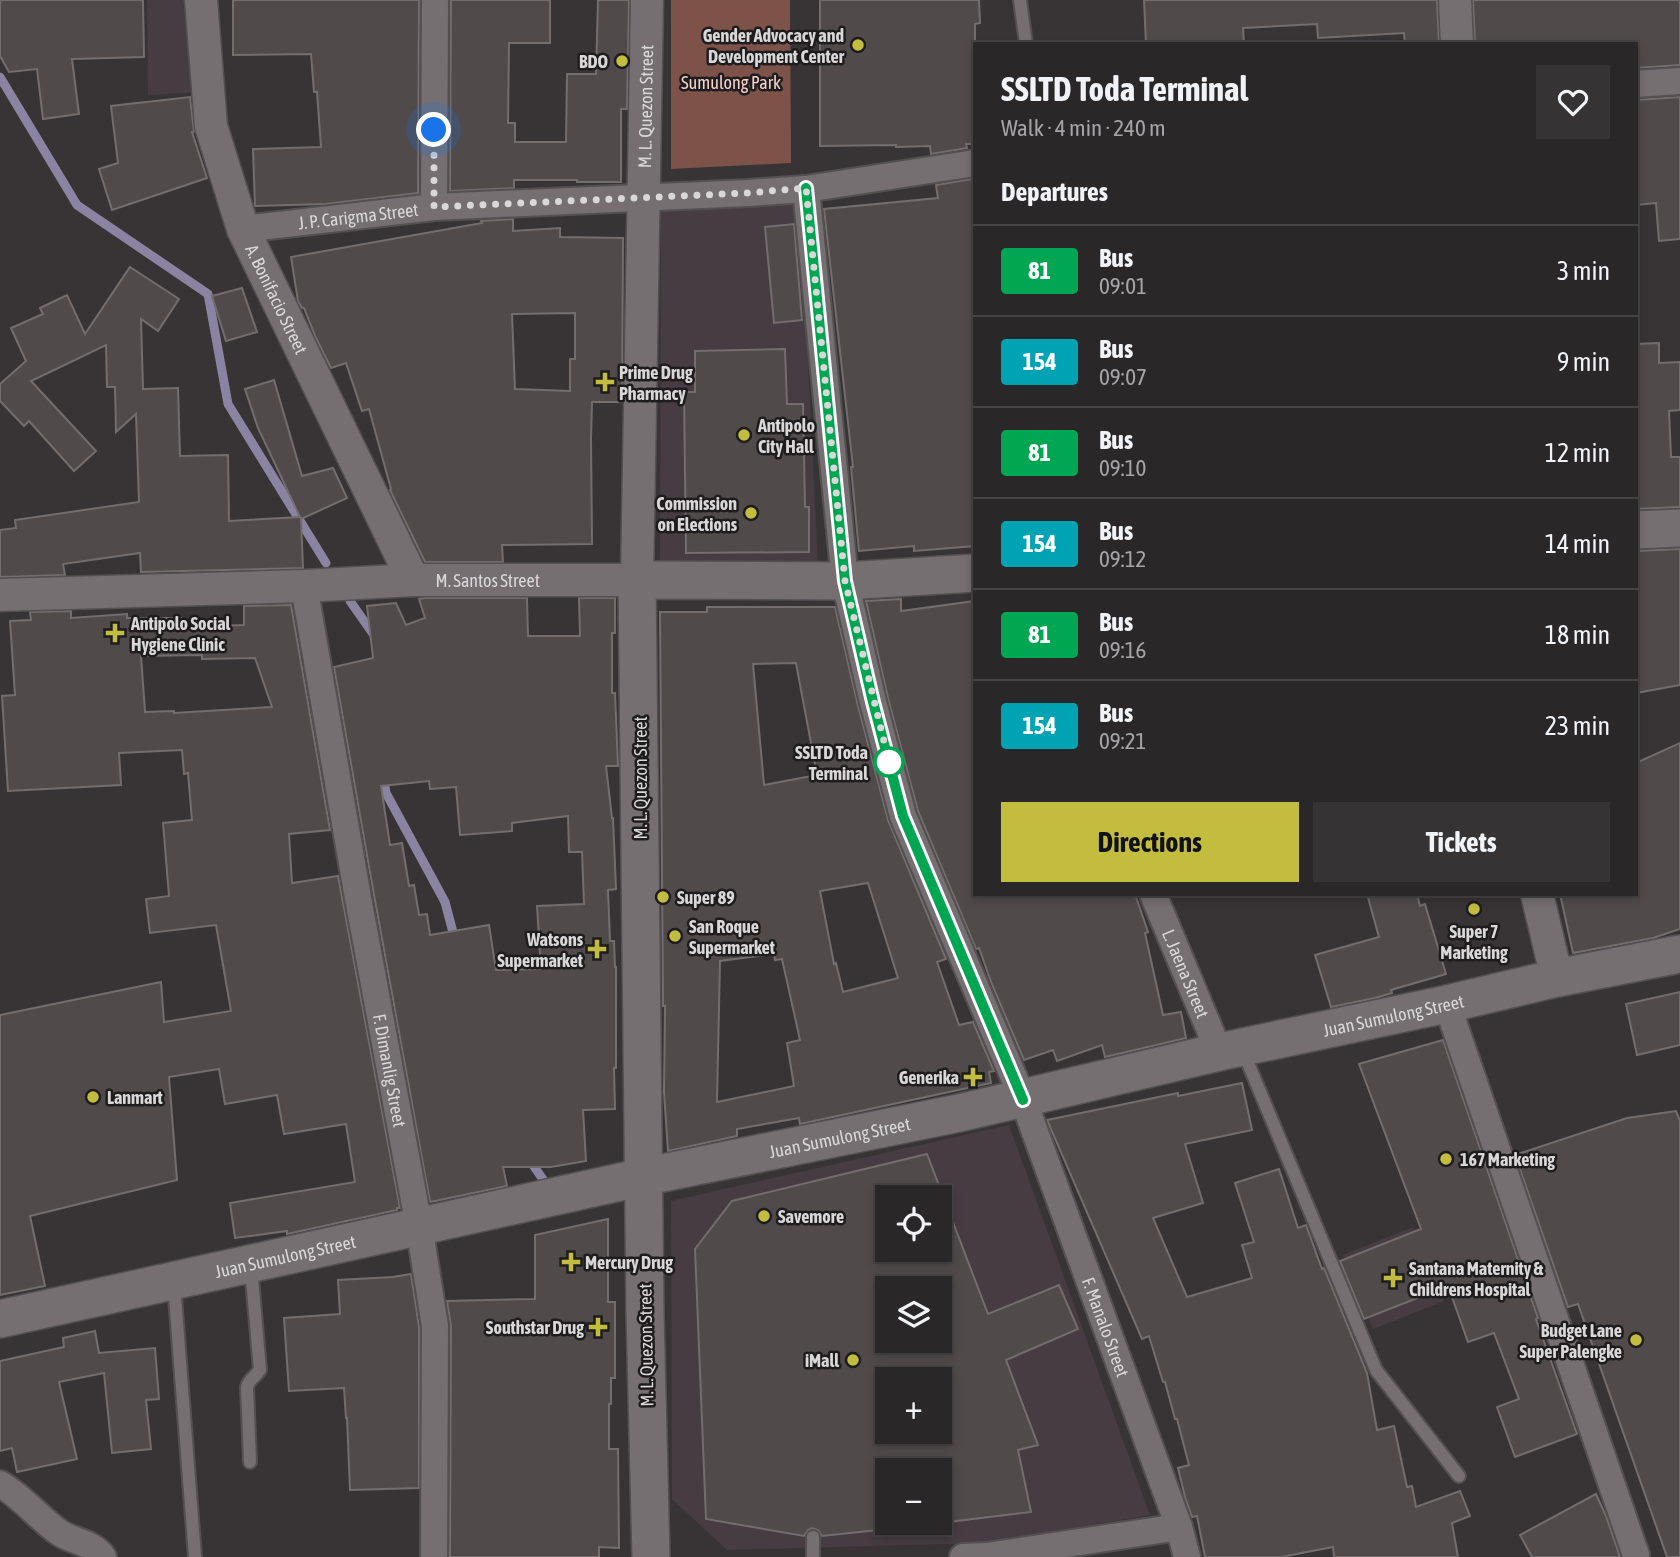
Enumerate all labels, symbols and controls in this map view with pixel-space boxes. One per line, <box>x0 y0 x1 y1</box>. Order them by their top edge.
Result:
place label: Gender Advocacy and Development Center <box>703 25 845 67</box>
marker: Gender Advocacy and Development Center <box>850 37 866 53</box>
street label: M. L. Quezon Street <box>634 45 657 168</box>
place label: BDO <box>579 51 608 72</box>
marker: BDO <box>614 53 630 69</box>
button: heart <box>1536 65 1610 139</box>
text: SSLTD Toda Terminal <box>1001 70 1248 108</box>
park label: Sumulong Park <box>681 72 781 93</box>
your location <box>416 112 451 147</box>
text: Walk · 4 min · 240 m <box>1001 115 1165 141</box>
text: Departures <box>1001 177 1108 207</box>
street label: J. P. Carigma Street <box>297 198 419 233</box>
street label: A. Bonifacio Street <box>241 241 312 357</box>
text: Bus <box>1099 243 1133 273</box>
text: 3 min <box>1557 256 1610 286</box>
text: 81 <box>1028 257 1051 284</box>
text: 09:01 <box>1099 273 1147 299</box>
text: Bus <box>1099 334 1133 364</box>
text: 9 min <box>1557 347 1610 377</box>
text: 154 <box>1023 348 1056 375</box>
place label: Prime Drug Pharmacy <box>619 362 693 404</box>
text: 09:07 <box>1099 364 1147 390</box>
marker: Prime Drug Pharmacy <box>597 374 613 390</box>
place label: Antipolo City Hall <box>757 415 815 457</box>
text: Bus <box>1099 425 1133 455</box>
marker: Antipolo City Hall <box>736 427 752 443</box>
text: 12 min <box>1545 438 1610 468</box>
text: 81 <box>1028 439 1051 466</box>
text: 09:10 <box>1099 455 1146 481</box>
place label: Commission on Elections <box>656 493 738 535</box>
marker: Commission on Elections <box>743 505 759 521</box>
text: Bus <box>1099 516 1133 546</box>
text: 14 min <box>1545 529 1610 559</box>
text: 154 <box>1023 530 1056 557</box>
text: 09:12 <box>1099 546 1146 572</box>
street label: M. Santos Street <box>436 570 540 591</box>
text: Bus <box>1099 607 1133 637</box>
place label: Antipolo Social Hygiene Clinic <box>130 613 231 655</box>
text: 18 min <box>1545 620 1610 650</box>
text: 81 <box>1028 621 1051 648</box>
marker: Antipolo Social Hygiene Clinic <box>105 623 125 643</box>
text: 09:16 <box>1099 637 1146 663</box>
text: Bus <box>1099 698 1133 728</box>
text: 23 min <box>1545 711 1610 741</box>
text: 154 <box>1023 712 1056 739</box>
street label: M. L. Quezon Street <box>630 716 651 840</box>
text: 09:21 <box>1099 728 1146 754</box>
place label: SSLTD Toda Terminal <box>795 742 868 784</box>
marker: SSLTD Toda Terminal <box>874 747 904 777</box>
button: Directions <box>1001 802 1299 882</box>
button: Tickets <box>1313 802 1610 882</box>
place label: Super 89 <box>677 887 735 908</box>
marker: Super 89 <box>655 889 671 905</box>
marker: Super 7 Marketing <box>1466 901 1482 917</box>
place label: San Roque Supermarket <box>689 916 776 958</box>
place label: Super 7 Marketing <box>1440 921 1508 963</box>
street label: L. Jaena Street <box>1158 926 1214 1021</box>
marker: San Roque Supermarket <box>667 928 683 944</box>
place label: Watsons Supermarket <box>497 929 584 971</box>
marker: Watsons Supermarket <box>589 941 605 957</box>
street label: Juan Sumulong Street <box>1321 990 1466 1040</box>
street label: F. Dimanlig Street <box>369 1012 411 1129</box>
place label: Generika <box>899 1067 959 1088</box>
marker: Generika <box>965 1069 981 1085</box>
place label: Lanmart <box>107 1087 164 1108</box>
marker: Lanmart <box>85 1089 101 1105</box>
street label: Juan Sumulong Street <box>767 1113 912 1162</box>
place label: 167 Marketing <box>1460 1149 1555 1170</box>
marker: 167 Marketing <box>1438 1151 1454 1167</box>
map controls <box>875 1185 952 1535</box>
button: locate <box>875 1185 952 1262</box>
place label: Savemore <box>778 1206 844 1227</box>
marker: Savemore <box>756 1208 772 1224</box>
street label: Juan Sumulong Street <box>213 1230 357 1282</box>
place label: Mercury Drug <box>585 1252 673 1273</box>
marker: Mercury Drug <box>563 1254 579 1270</box>
place label: Santana Maternity & Childrens Hospital <box>1409 1258 1544 1300</box>
marker: Santana Maternity & Childrens Hospital <box>1383 1268 1403 1288</box>
street label: F. Manalo Street <box>1078 1274 1134 1380</box>
button: layers <box>875 1276 952 1353</box>
street label: M. L. Quezon Street <box>634 1283 658 1407</box>
place label: Southstar Drug <box>486 1317 584 1338</box>
marker: Southstar Drug <box>590 1319 606 1335</box>
place label: Budget Lane Super Palengke <box>1519 1320 1622 1362</box>
marker: Budget Lane Super Palengke <box>1628 1332 1644 1348</box>
place label: iMall <box>805 1350 839 1371</box>
marker: iMall <box>845 1352 861 1368</box>
button: + <box>875 1367 952 1444</box>
button: − <box>875 1458 952 1535</box>

